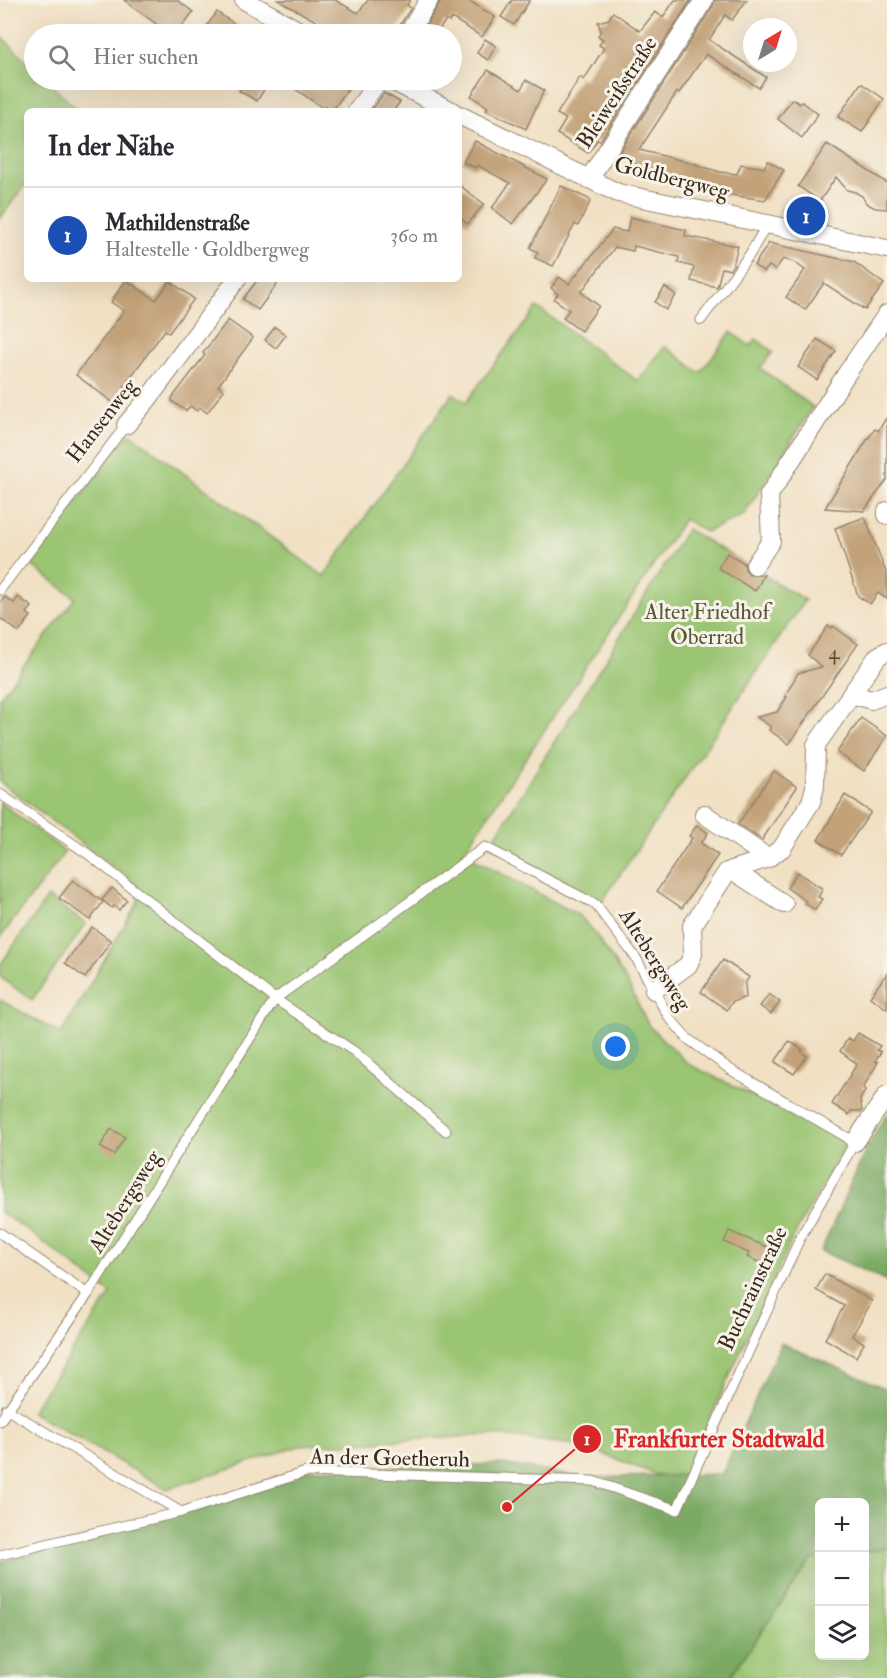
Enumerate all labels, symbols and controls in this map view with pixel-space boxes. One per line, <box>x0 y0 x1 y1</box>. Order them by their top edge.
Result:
north arrow <box>743 18 797 72</box>
search box <box>24 24 462 90</box>
street label: Bleiweißstraße <box>570 31 663 154</box>
icon: search <box>45 41 78 74</box>
text: Hier suchen <box>93 43 199 71</box>
text: In der Nähe <box>48 131 174 163</box>
street label: Goldbergweg <box>611 150 733 206</box>
pin: 1 <box>786 194 826 238</box>
text: Mathildenstraße <box>105 209 250 237</box>
text: 1 <box>64 223 71 248</box>
text: 360 m <box>390 223 438 248</box>
text: Haltestelle · Goldbergweg <box>105 237 309 262</box>
street label: Hansenweg <box>60 372 144 469</box>
park label: Alter Friedhof Oberrad <box>643 598 772 651</box>
house number: 4 <box>829 640 841 665</box>
street label: Altebergsweg <box>612 902 698 1017</box>
your location <box>601 1032 630 1061</box>
street label: Altebergsweg <box>82 1144 168 1259</box>
street label: Buchrainstraße <box>712 1222 794 1355</box>
callout: Frankfurter Stadtwald <box>572 1418 837 1460</box>
text: Frankfurter Stadtwald <box>614 1424 825 1455</box>
text: 1 <box>584 1428 590 1451</box>
street label: An der Goetheruh <box>309 1443 471 1473</box>
map controls <box>815 1498 869 1660</box>
button: + <box>815 1498 869 1552</box>
button: − <box>815 1552 869 1606</box>
button: layers <box>815 1606 869 1660</box>

